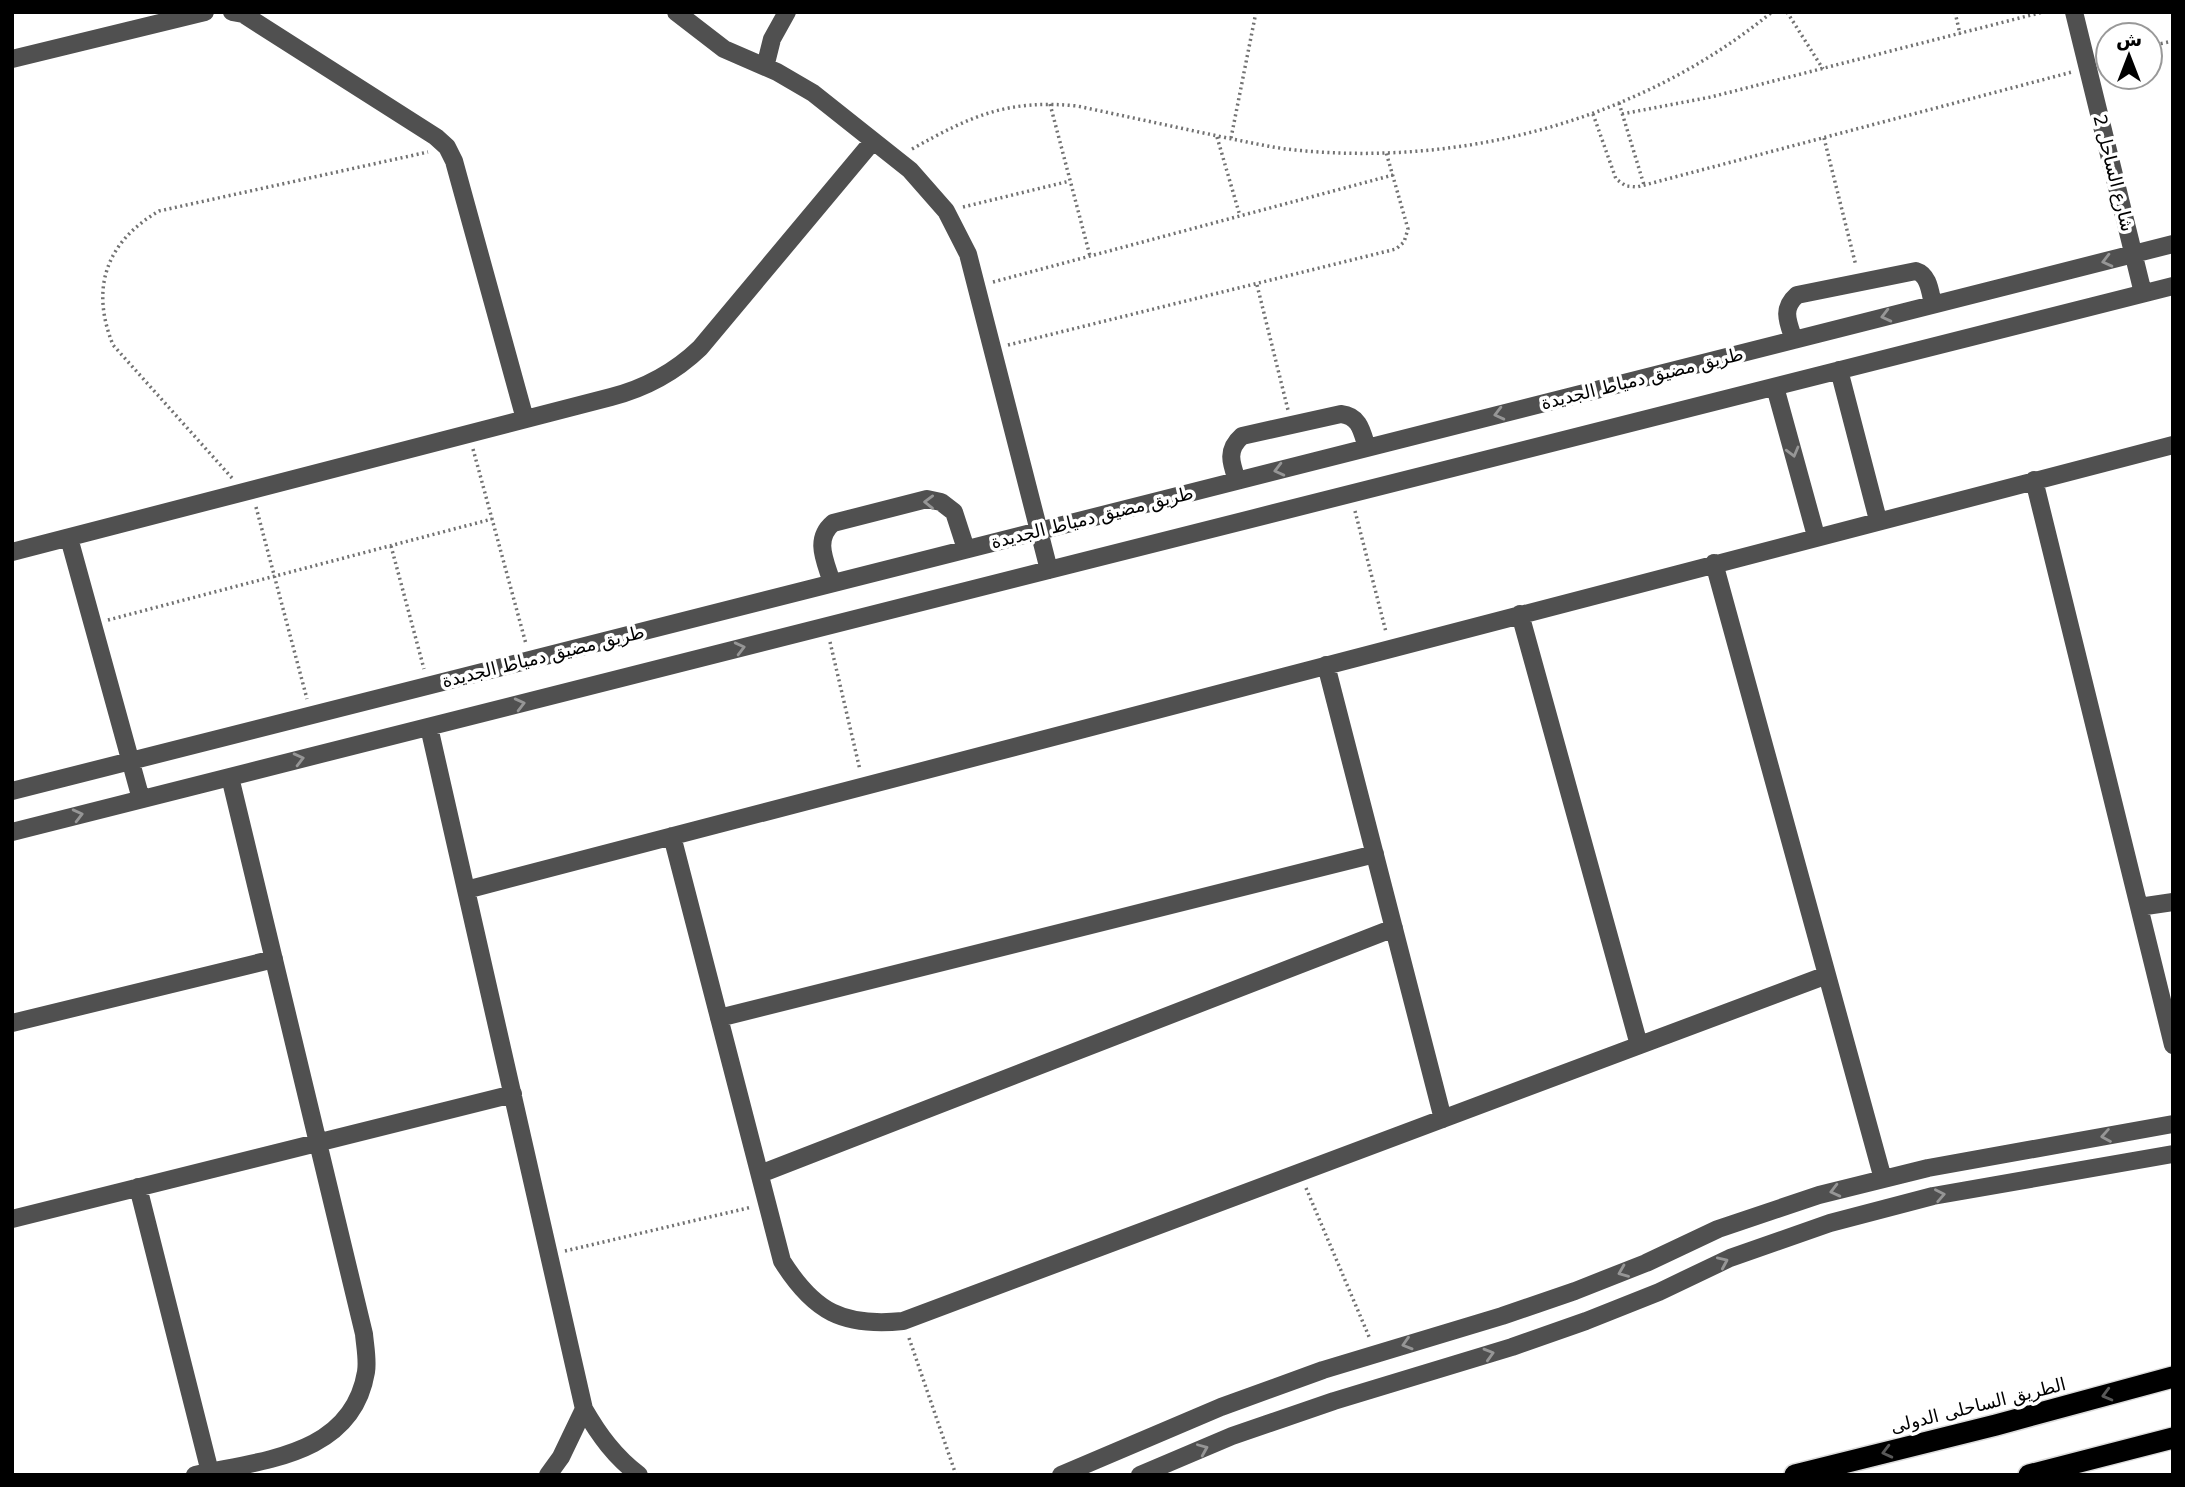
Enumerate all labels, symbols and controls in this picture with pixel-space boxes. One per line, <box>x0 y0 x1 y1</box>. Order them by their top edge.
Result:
north arrow <box>2094 21 2164 91</box>
text: ش <box>2116 28 2142 51</box>
street label: شارع الساحل 2 <box>2088 112 2139 234</box>
one-way arrow <box>2101 253 2113 267</box>
one-way arrow <box>1880 308 1892 322</box>
street label: طريق مضيق دمياط الجديدة <box>1539 343 1746 414</box>
one-way arrow <box>1493 406 1505 420</box>
one-way arrow <box>1785 446 1799 458</box>
one-way arrow <box>1273 462 1285 476</box>
street label: طريق مضيق دمياط الجديدة <box>989 482 1196 553</box>
one-way arrow <box>923 494 934 510</box>
street label: طريق مضيق دمياط الجديدة <box>440 621 647 692</box>
one-way arrow <box>734 642 746 656</box>
one-way arrow <box>513 698 525 712</box>
one-way arrow <box>293 753 305 767</box>
one-way arrow <box>72 809 84 823</box>
one-way arrow <box>2100 1128 2111 1143</box>
one-way arrow <box>1829 1183 1841 1197</box>
one-way arrow <box>1934 1188 1946 1203</box>
one-way arrow <box>1716 1256 1729 1270</box>
one-way arrow <box>1617 1264 1630 1278</box>
one-way arrow <box>1401 1336 1413 1351</box>
one-way arrow <box>1483 1347 1495 1362</box>
street label: الطريق الساحلى الدولى <box>1888 1373 2068 1438</box>
one-way arrow <box>2101 1387 2113 1401</box>
one-way arrow <box>1197 1443 1209 1457</box>
one-way arrow <box>1881 1444 1893 1458</box>

